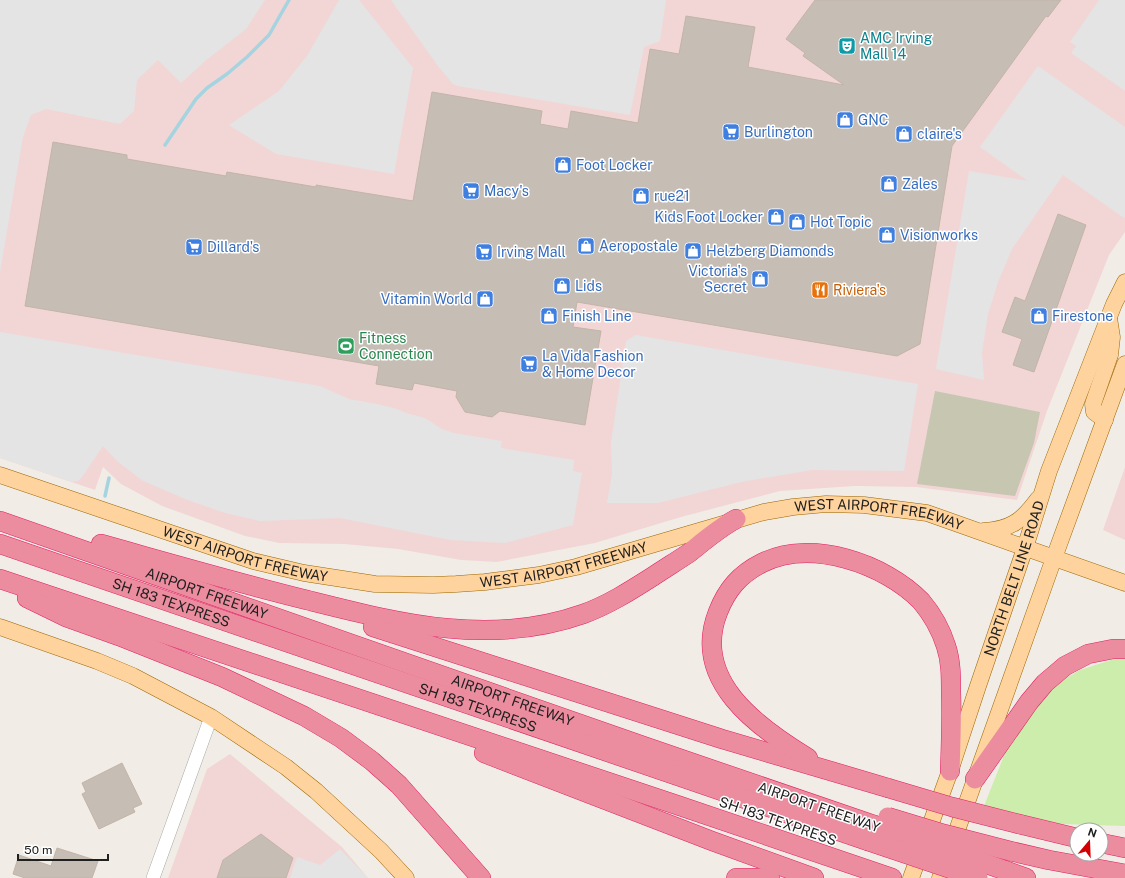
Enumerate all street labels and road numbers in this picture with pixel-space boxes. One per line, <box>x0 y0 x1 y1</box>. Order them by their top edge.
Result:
street label: WEST AIRPORT FREEWAY <box>793 496 966 533</box>
street label: NORTH BELT LINE ROAD <box>981 499 1047 658</box>
street label: WEST AIRPORT FREEWAY <box>161 523 329 585</box>
street label: WEST AIRPORT FREEWAY <box>479 538 650 591</box>
street label: AIRPORT FREEWAY <box>144 565 270 622</box>
street label: SH 183 TEXPRESS <box>110 575 232 630</box>
street label: AIRPORT FREEWAY <box>449 672 576 729</box>
street label: SH 183 TEXPRESS <box>417 680 539 735</box>
street label: AIRPORT FREEWAY <box>756 779 883 836</box>
street label: SH 183 TEXPRESS <box>717 793 839 849</box>

